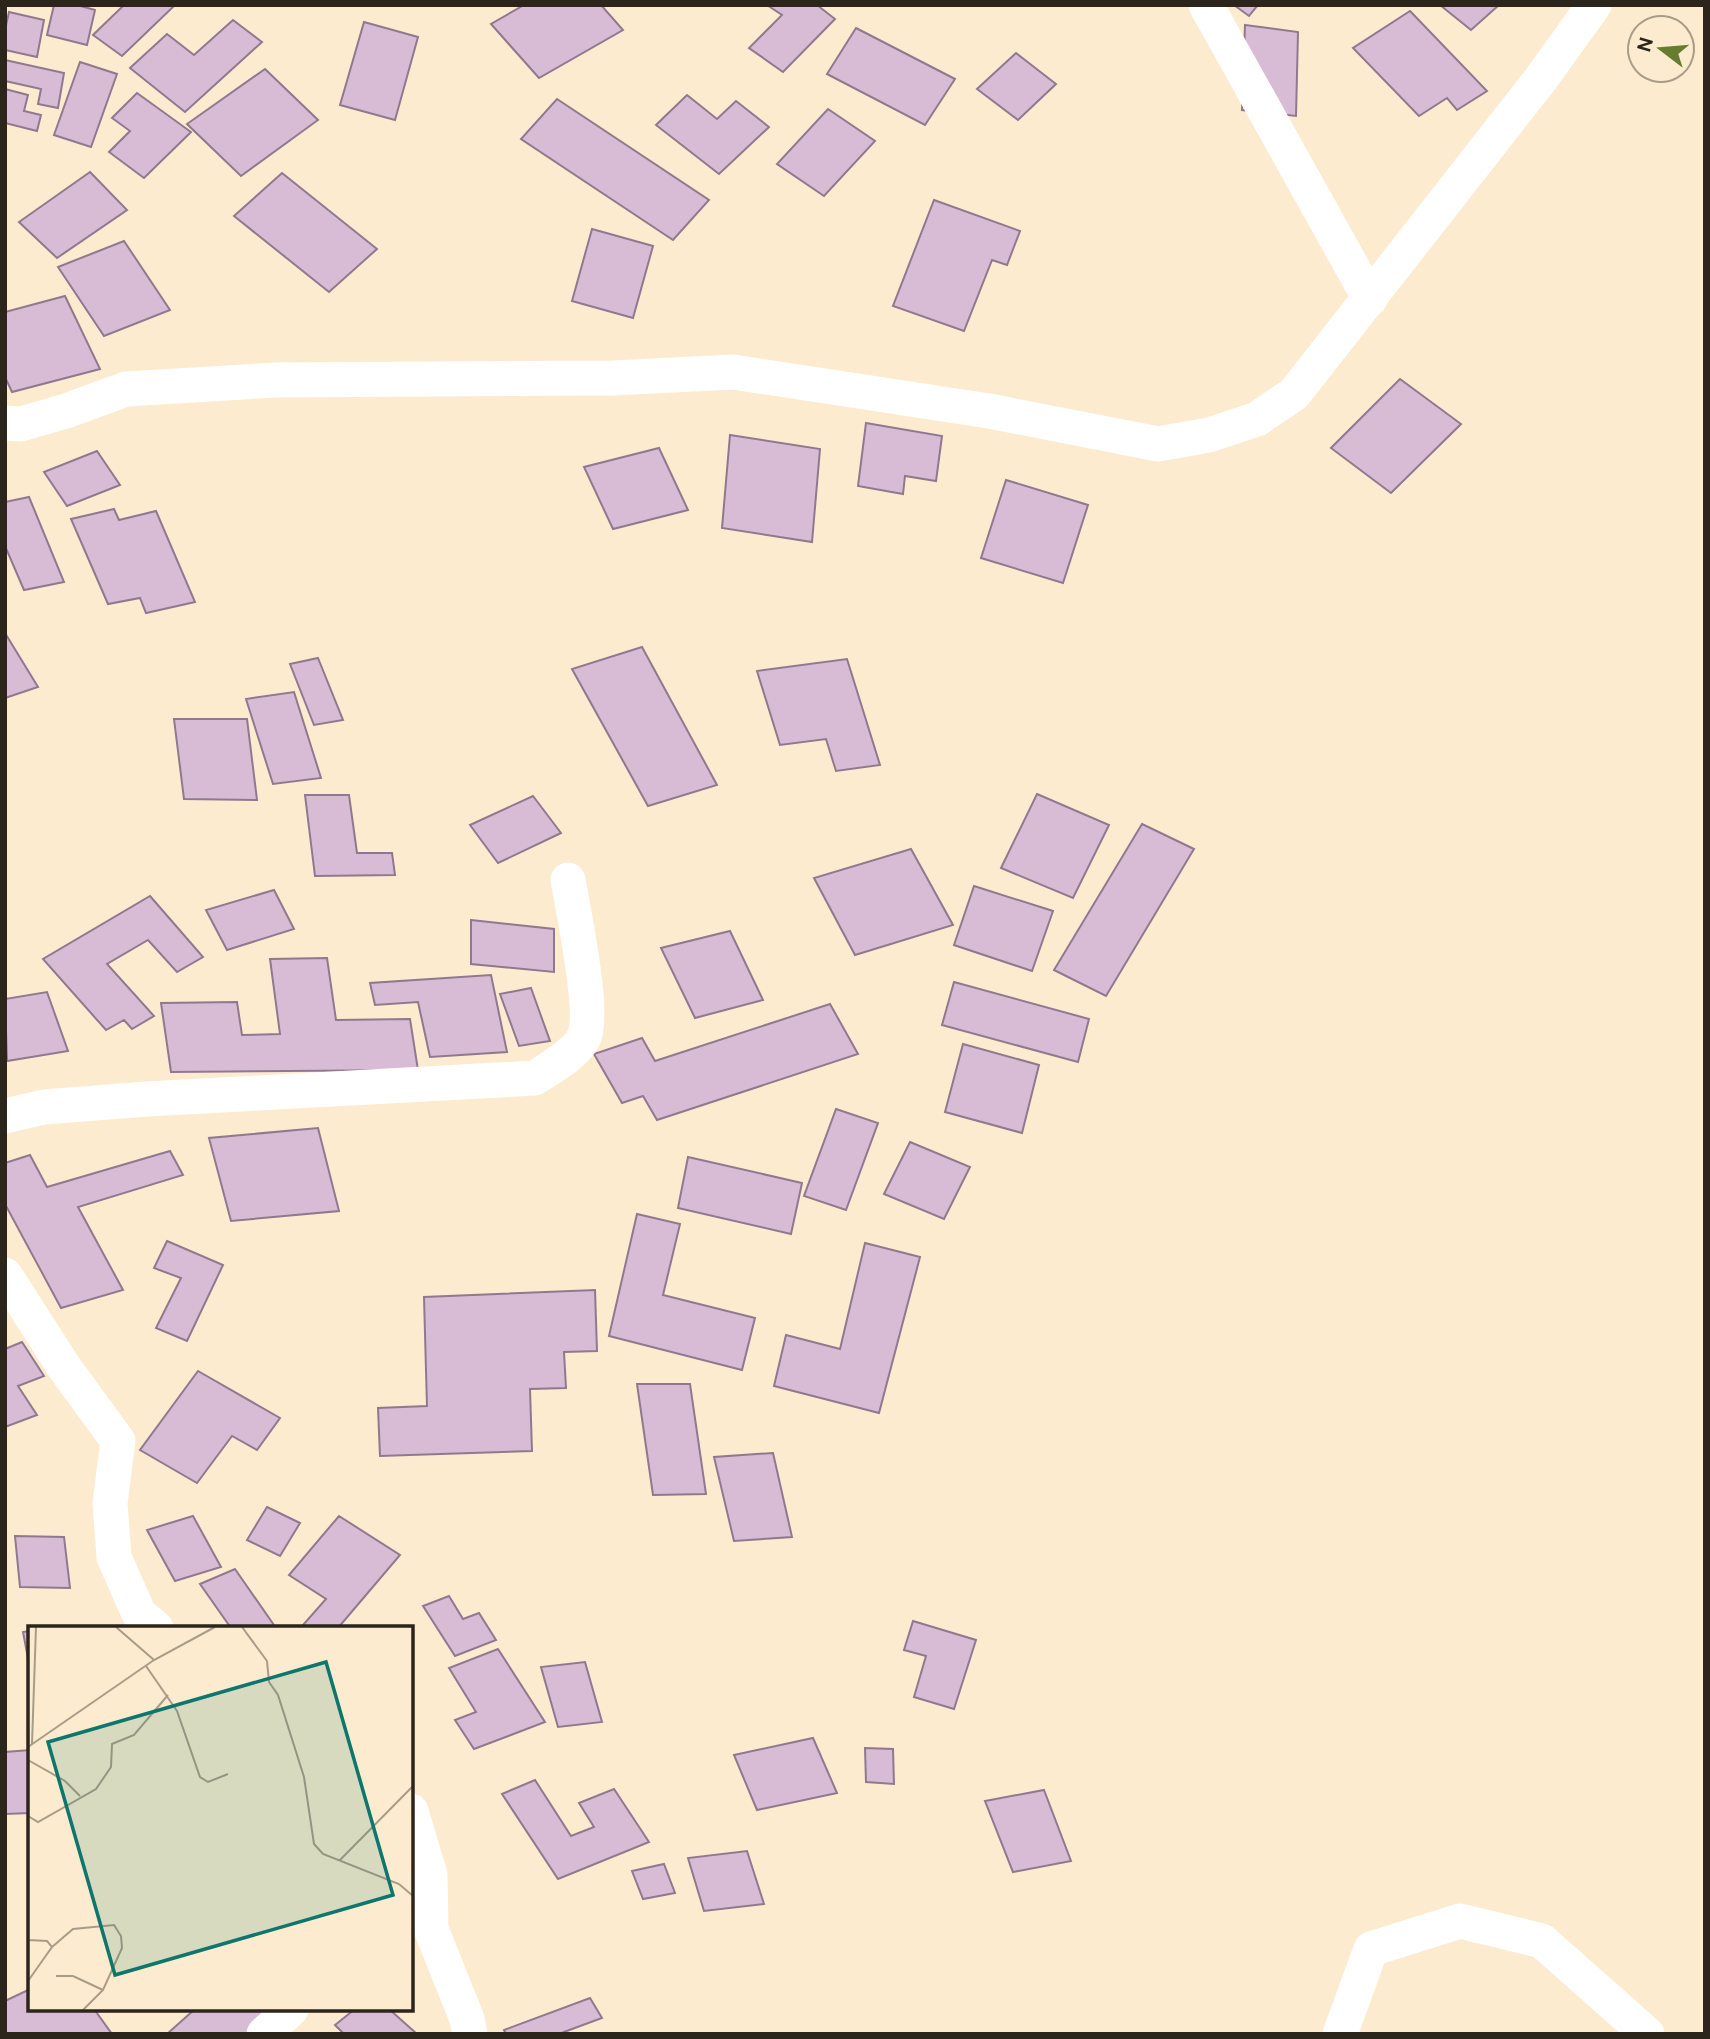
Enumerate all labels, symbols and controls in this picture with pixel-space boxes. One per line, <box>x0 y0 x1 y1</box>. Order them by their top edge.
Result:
north arrow <box>1626 14 1696 84</box>
text: N <box>1631 34 1659 55</box>
inset map <box>28 1626 413 2011</box>

